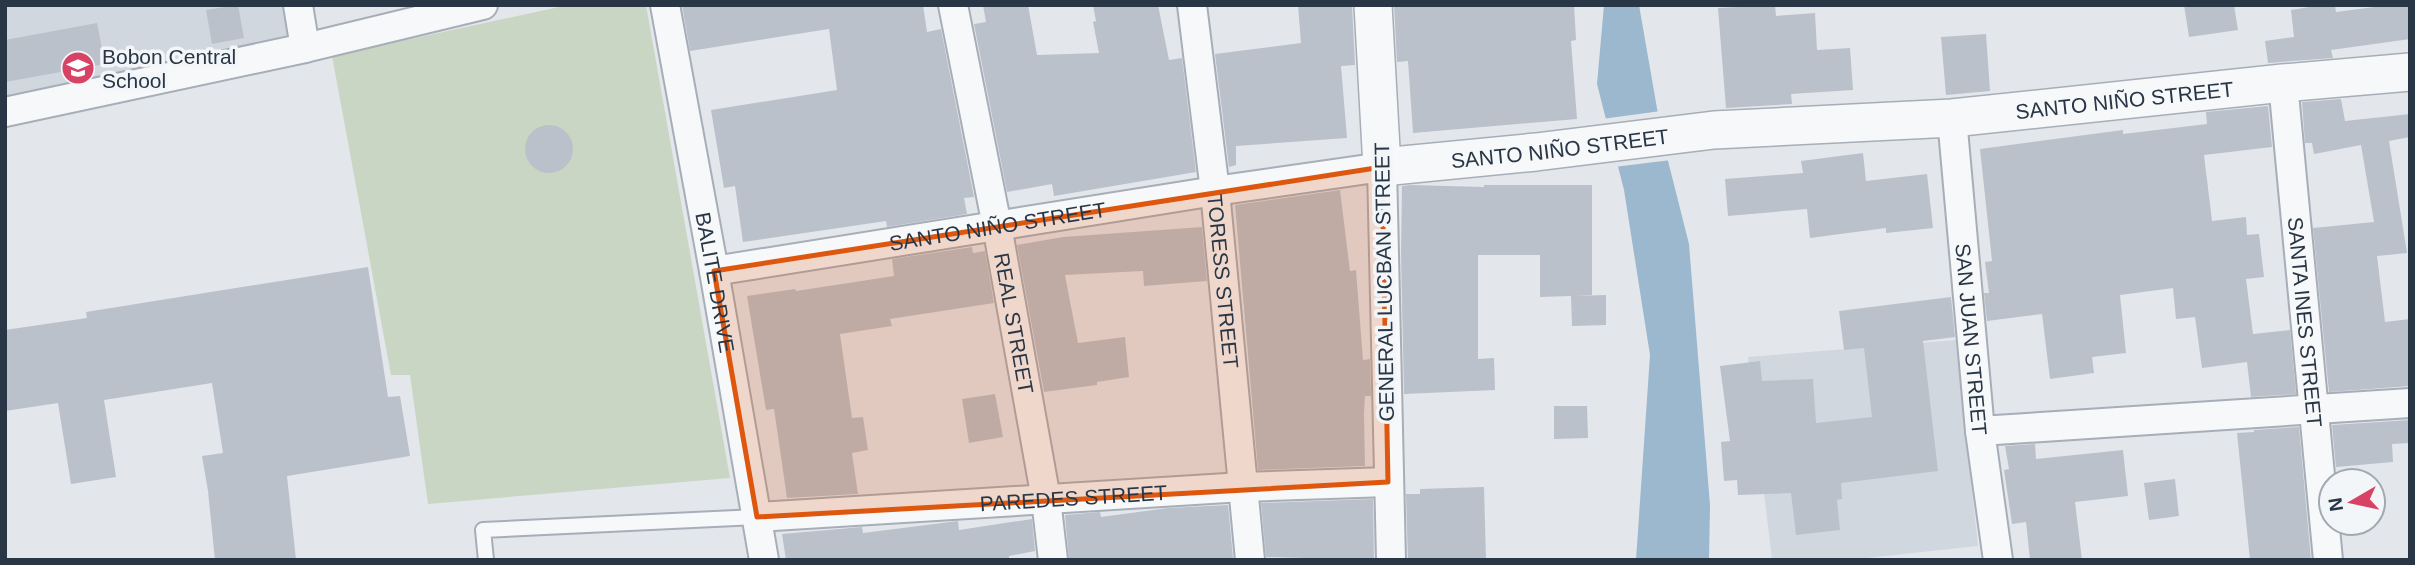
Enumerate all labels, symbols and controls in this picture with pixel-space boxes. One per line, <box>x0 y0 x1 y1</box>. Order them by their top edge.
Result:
place label: Bobon Central School <box>102 45 236 92</box>
school or university icon: Bobon Central School <box>59 49 97 87</box>
street label: SANTO NIÑO STREET <box>2014 77 2235 123</box>
street label: SANTO NIÑO STREET <box>1450 124 1670 172</box>
street label: GENERAL LUCBAN STREET <box>1370 142 1398 422</box>
street label: TORESS STREET <box>1204 193 1243 369</box>
street label: SANTO NIÑO STREET <box>887 197 1108 254</box>
street label: BALITE DRIVE <box>692 210 739 355</box>
street label: SANTA INES STREET <box>2284 216 2327 428</box>
street label: SAN JUAN STREET <box>1952 242 1992 436</box>
street label: REAL STREET <box>990 251 1038 396</box>
north arrow <box>2317 467 2387 537</box>
street label: PAREDES STREET <box>979 480 1168 515</box>
text: N <box>2324 496 2347 513</box>

